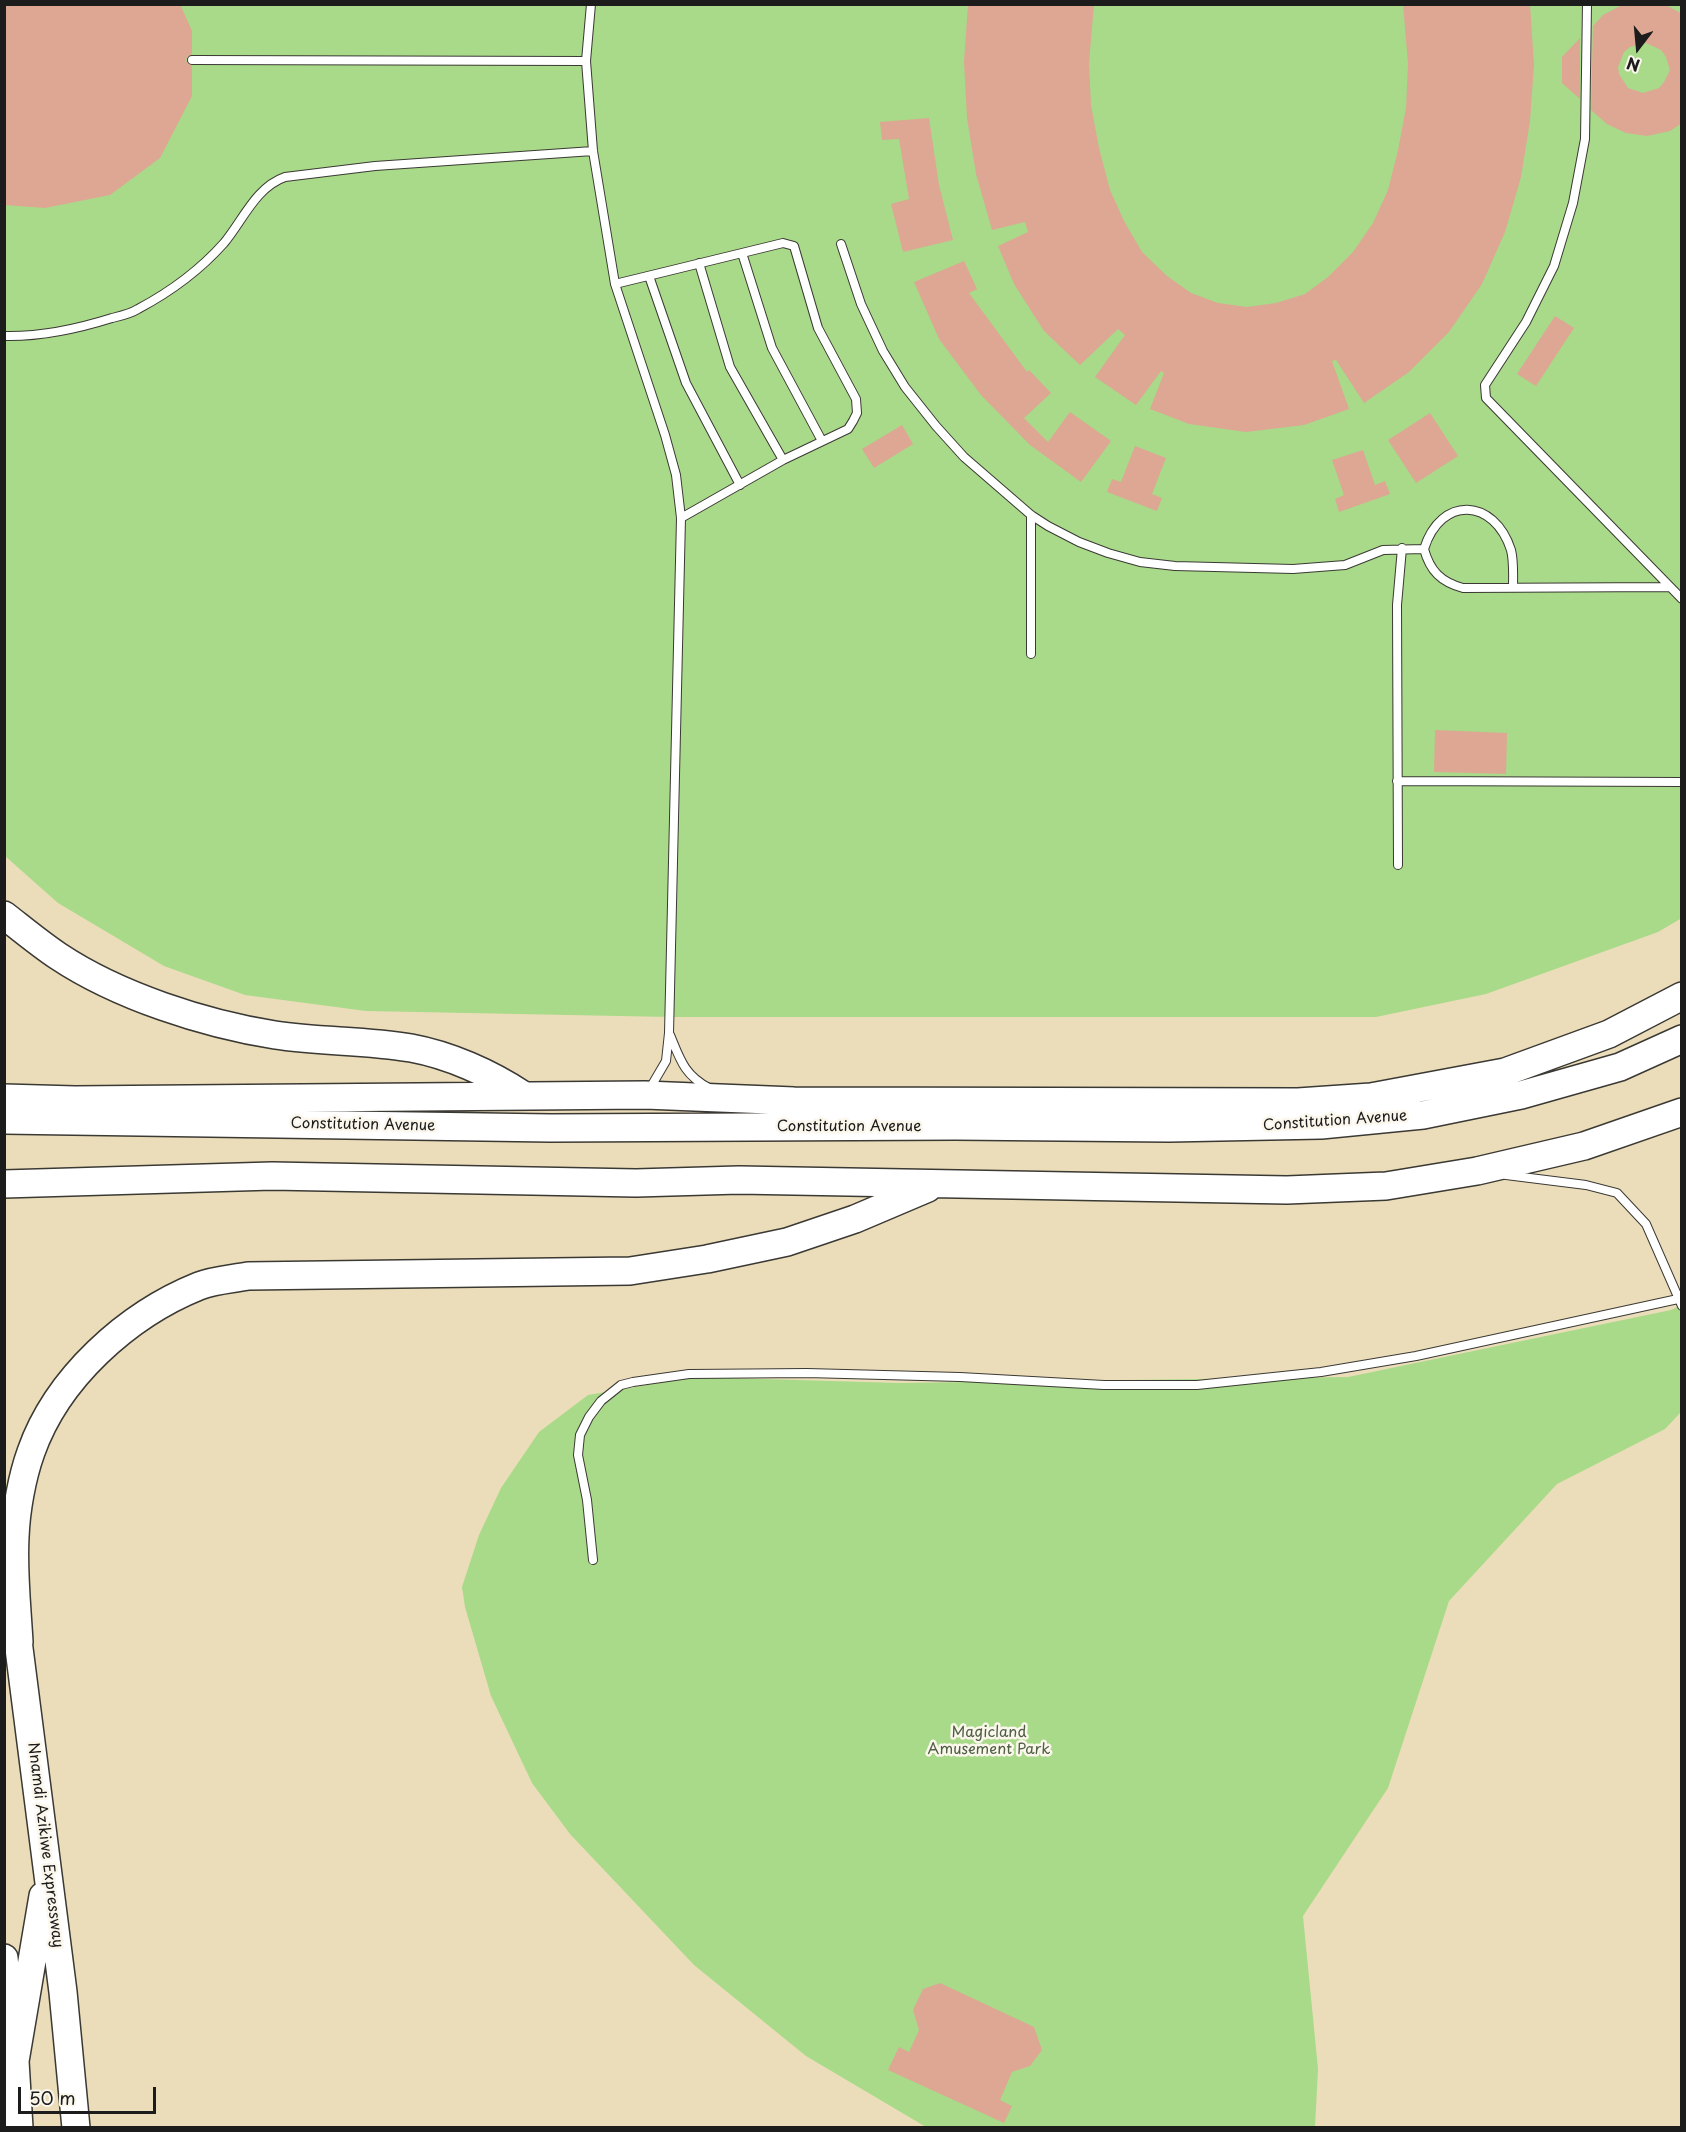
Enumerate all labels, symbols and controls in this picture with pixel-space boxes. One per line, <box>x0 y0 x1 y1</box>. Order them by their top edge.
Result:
north arrow <box>1608 18 1668 78</box>
text: N <box>1624 52 1642 79</box>
street label: Constitution Avenue <box>1262 1107 1408 1135</box>
street label: Constitution Avenue <box>291 1115 435 1135</box>
street label: Constitution Avenue <box>777 1118 921 1136</box>
park label: Magicland Amusement Park <box>928 1724 1050 1759</box>
street label: Nnamdi Azikiwe Expressway <box>23 1741 67 1949</box>
scale bar <box>21 2075 159 2113</box>
text: 50 m <box>29 2084 76 2111</box>

